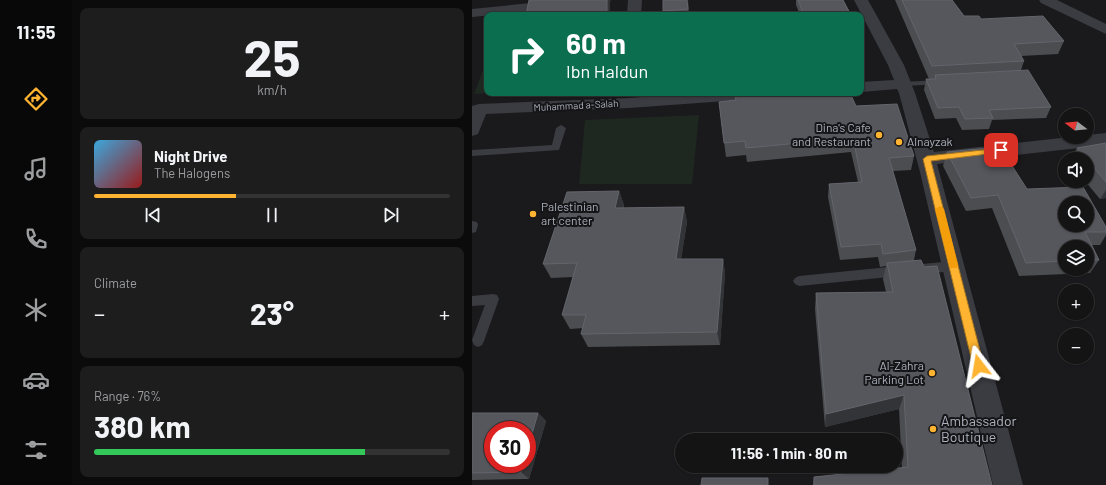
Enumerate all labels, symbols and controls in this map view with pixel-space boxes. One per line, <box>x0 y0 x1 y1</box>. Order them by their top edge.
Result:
text: 11:55 <box>17 21 55 43</box>
text: 25 <box>243 25 301 87</box>
text: 60 m <box>566 26 626 60</box>
icon: right <box>500 28 552 80</box>
text: Ibn Haldun <box>566 60 648 82</box>
text: km/h <box>257 82 287 98</box>
icon: directions <box>22 85 50 113</box>
street label: Muhammad a-Salah <box>533 97 619 113</box>
north arrow <box>1058 108 1094 144</box>
map controls <box>1058 108 1094 364</box>
place label: Dina's Cafe and Restaurant <box>792 120 871 148</box>
marker: Dina's Cafe and Restaurant <box>874 130 884 140</box>
pin <box>984 133 1018 167</box>
place label: Alnayzak <box>907 134 953 148</box>
marker: Alnayzak <box>894 137 904 147</box>
icon: arrive <box>990 139 1012 161</box>
text: Night Drive <box>154 147 227 165</box>
button: sound <box>1058 152 1094 188</box>
icon: music <box>22 155 50 183</box>
text: The Halogens <box>154 165 230 181</box>
button: search <box>1058 196 1094 232</box>
place label: Palestinian art center <box>541 199 599 227</box>
icon: previous <box>142 204 164 226</box>
icon: pause <box>261 204 283 226</box>
icon: next <box>380 204 402 226</box>
marker: Palestinian art center <box>528 209 538 219</box>
icon: phone <box>22 225 50 253</box>
button: layers <box>1058 240 1094 276</box>
text: Climate <box>94 275 137 291</box>
button: + <box>1058 284 1094 320</box>
text: 23° <box>250 295 294 331</box>
icon: climate <box>22 296 50 324</box>
text: − <box>94 300 105 326</box>
text: + <box>439 300 450 326</box>
button: − <box>1058 328 1094 364</box>
position arrow <box>958 345 1000 387</box>
place label: Al-Zahra Parking Lot <box>864 358 924 386</box>
icon: car <box>22 366 50 394</box>
marker: Al-Zahra Parking Lot <box>927 368 937 378</box>
text: Range · 76% <box>94 388 161 404</box>
text: 380 km <box>94 408 191 444</box>
place label: Ambassador Boutique <box>941 412 1017 445</box>
speed limit sign: 30 <box>484 421 536 473</box>
marker: Ambassador Boutique <box>928 424 938 434</box>
icon: filters <box>22 436 50 464</box>
text: 11:56 · 1 min · 80 m <box>731 444 847 462</box>

